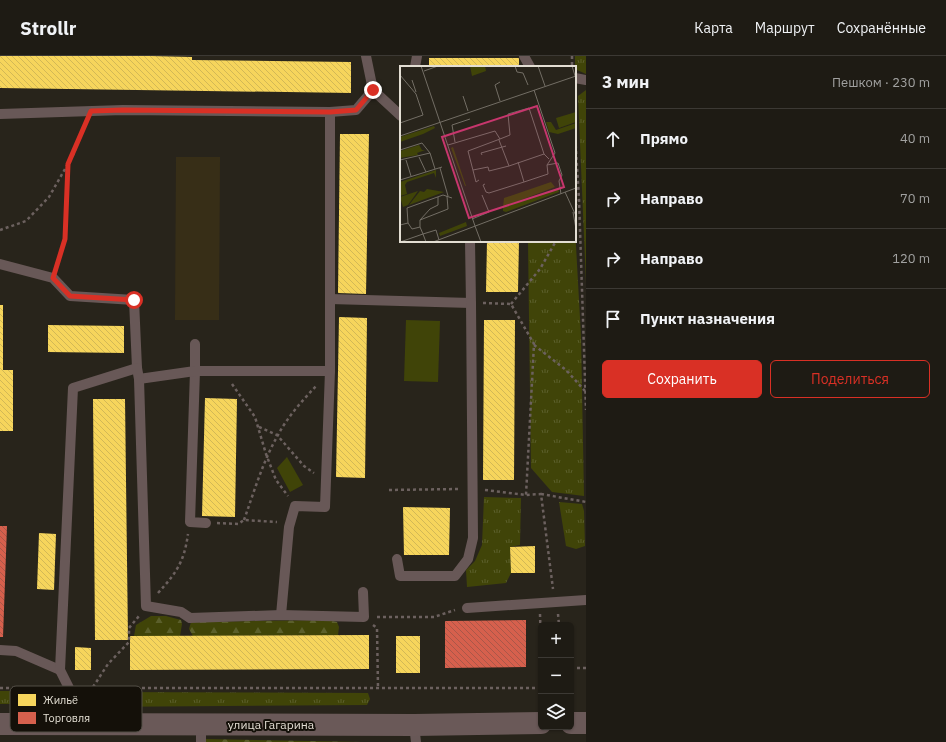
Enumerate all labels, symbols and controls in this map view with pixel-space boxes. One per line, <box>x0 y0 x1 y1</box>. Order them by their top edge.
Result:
text: Strollr <box>20 16 76 40</box>
text: Карта <box>694 19 733 37</box>
text: Маршрут <box>755 19 815 37</box>
text: Сохранённые <box>837 19 926 37</box>
inset map <box>400 66 576 242</box>
text: 3 мин <box>602 71 649 93</box>
text: Пешком · 230 m <box>832 74 930 91</box>
route end <box>364 81 382 99</box>
icon: ahead <box>602 128 624 150</box>
text: Прямо <box>640 129 688 148</box>
text: 40 m <box>900 130 930 147</box>
icon: right <box>602 188 624 210</box>
text: Направо <box>640 189 703 208</box>
text: 70 m <box>900 190 930 207</box>
icon: right <box>602 248 624 270</box>
text: Направо <box>640 249 703 268</box>
text: 120 m <box>892 250 930 267</box>
route start <box>125 291 143 309</box>
icon: arrive <box>602 308 624 330</box>
text: Пункт назначения <box>640 309 775 328</box>
button: Сохранить <box>602 360 762 398</box>
button: Поделиться <box>770 360 930 398</box>
map controls <box>538 622 574 730</box>
button: + <box>538 622 574 658</box>
button: − <box>538 658 574 694</box>
legend <box>10 686 142 732</box>
text: Жильё <box>43 693 78 707</box>
button: layers <box>538 694 574 730</box>
text: Торговля <box>43 711 90 725</box>
street label: улица Гагарина <box>228 717 315 732</box>

